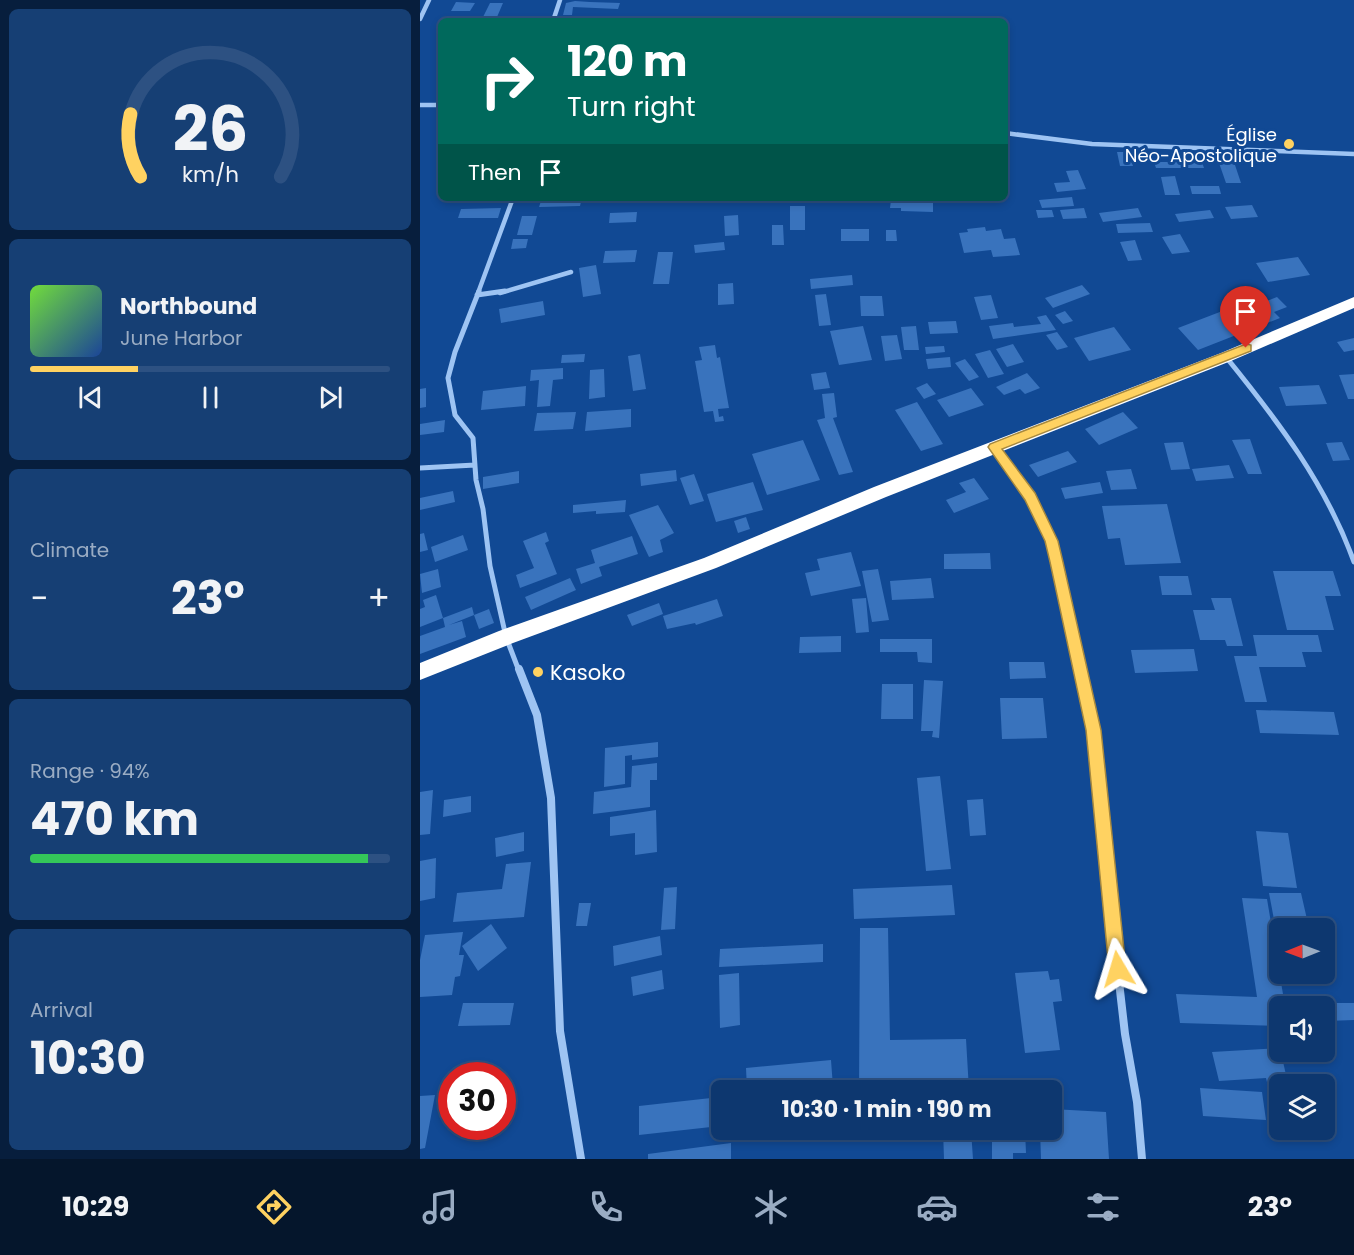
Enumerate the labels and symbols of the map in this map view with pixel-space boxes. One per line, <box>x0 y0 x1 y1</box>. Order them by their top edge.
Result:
place label: Église Néo-Apostolique <box>1125 122 1277 168</box>
marker: Église Néo-Apostolique <box>1282 137 1296 151</box>
pin <box>1220 286 1271 348</box>
place label: Kasoko <box>550 658 625 687</box>
marker: Kasoko <box>531 665 545 679</box>
north arrow <box>1269 918 1335 984</box>
position arrow <box>1086 937 1150 1001</box>
speed limit sign: 30 <box>438 1062 516 1140</box>

